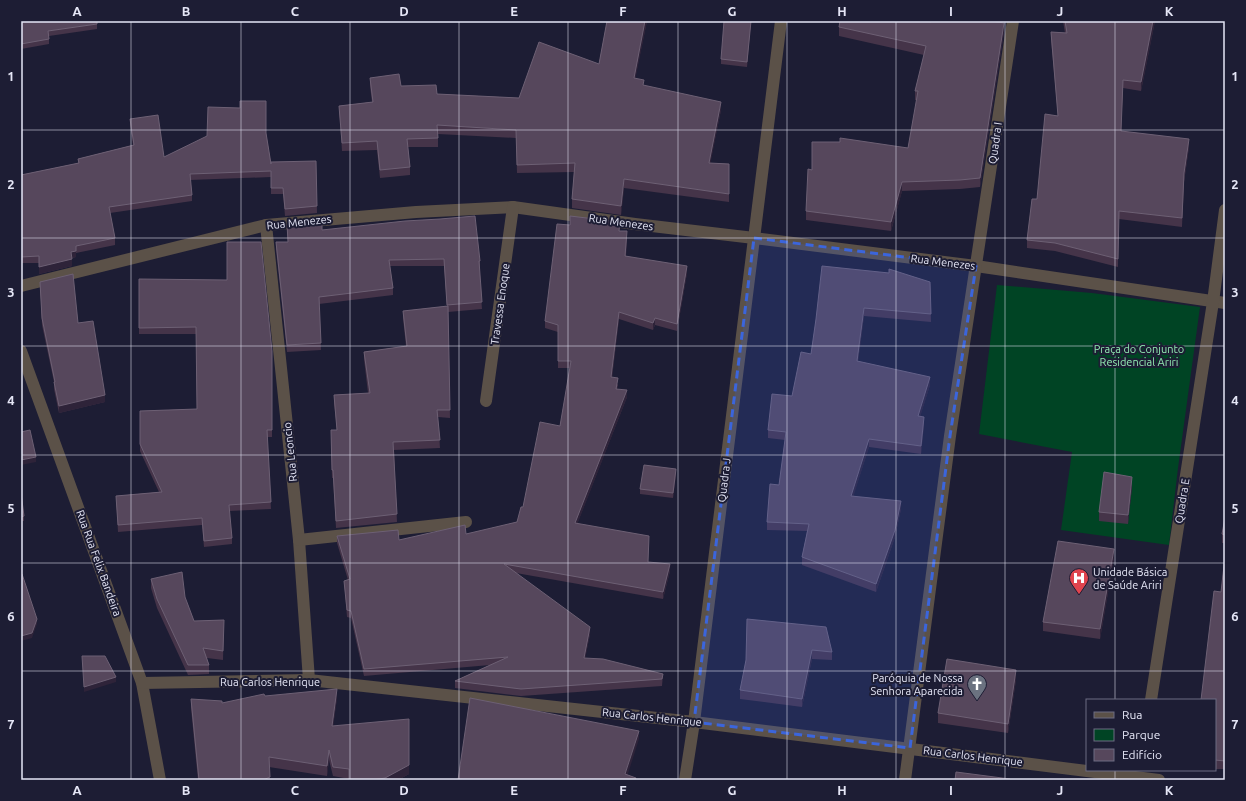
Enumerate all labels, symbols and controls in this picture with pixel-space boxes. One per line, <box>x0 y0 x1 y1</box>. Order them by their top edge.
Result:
text: A <box>72 4 82 18</box>
text: B <box>182 4 191 18</box>
text: C <box>291 4 300 18</box>
text: D <box>399 4 409 18</box>
text: E <box>510 4 518 18</box>
text: F <box>619 4 627 18</box>
text: G <box>728 4 737 18</box>
text: H <box>837 4 847 18</box>
text: I <box>949 4 953 18</box>
text: J <box>1057 4 1063 18</box>
text: K <box>1165 4 1174 18</box>
text: 1 <box>7 69 15 83</box>
text: 1 <box>1231 69 1239 83</box>
street label: Quadra I <box>986 121 1004 165</box>
text: 2 <box>7 177 15 191</box>
text: 2 <box>1231 177 1239 191</box>
street label: Rua Menezes <box>588 212 654 233</box>
street label: Rua Menezes <box>266 213 332 231</box>
street label: Rua Menezes <box>910 252 976 272</box>
street label: Travessa Enoque <box>488 262 512 346</box>
text: 3 <box>7 285 15 299</box>
text: 3 <box>1231 285 1239 299</box>
park label: Praça do Conjunto Residencial Ariri <box>1094 343 1184 368</box>
text: 4 <box>7 393 15 407</box>
text: 4 <box>1231 393 1239 407</box>
street label: Rua Leoncio <box>281 422 299 482</box>
street label: Quadra J <box>715 457 733 503</box>
street label: Quadra E <box>1173 478 1191 524</box>
text: 5 <box>7 501 15 515</box>
text: 5 <box>1231 501 1239 515</box>
street label: Rua Rua Felix Bandeira <box>74 508 124 618</box>
place label: Unidade Básica de Saúde Ariri <box>1093 566 1167 591</box>
hospital icon: Unidade Básica de Saúde Ariri <box>1068 567 1090 595</box>
text: 6 <box>7 609 15 623</box>
text: 6 <box>1231 609 1239 623</box>
place label: Paróquia de Nossa Senhora Aparecida <box>870 672 963 697</box>
church icon: Paróquia de Nossa Senhora Aparecida <box>966 673 988 701</box>
street label: Rua Carlos Henrique <box>220 676 320 688</box>
legend <box>1086 699 1216 771</box>
street label: Rua Carlos Henrique <box>602 706 702 728</box>
text: Rua <box>1122 708 1143 721</box>
text: 7 <box>7 717 15 731</box>
text: 7 <box>1231 717 1239 731</box>
text: Parque <box>1122 728 1160 741</box>
street label: Rua Carlos Henrique <box>923 744 1023 768</box>
text: Edifício <box>1122 748 1162 761</box>
text: A <box>72 783 82 797</box>
text: B <box>182 783 191 797</box>
text: C <box>291 783 300 797</box>
text: D <box>399 783 409 797</box>
text: E <box>510 783 518 797</box>
text: F <box>619 783 627 797</box>
text: G <box>728 783 737 797</box>
text: H <box>837 783 847 797</box>
text: I <box>949 783 953 797</box>
text: J <box>1057 783 1063 797</box>
text: K <box>1165 783 1174 797</box>

